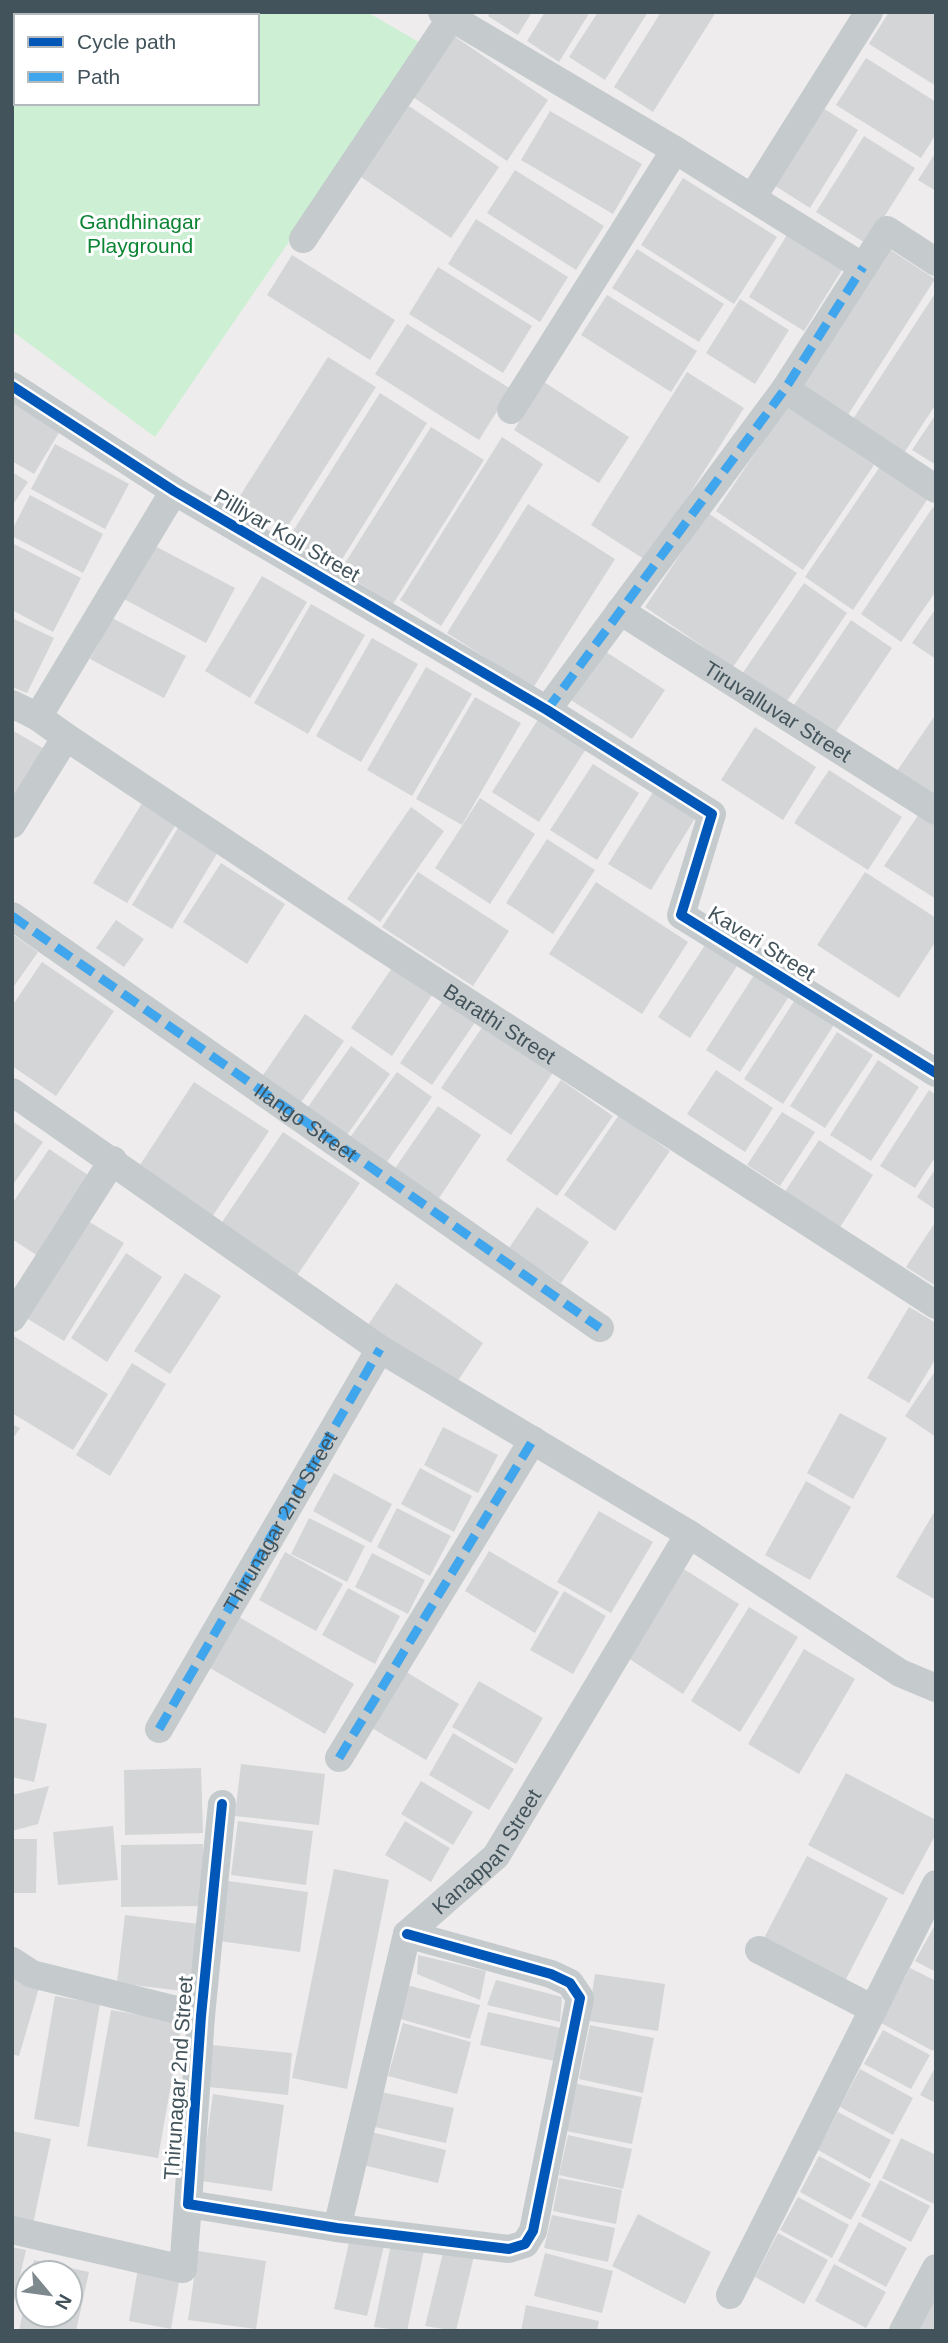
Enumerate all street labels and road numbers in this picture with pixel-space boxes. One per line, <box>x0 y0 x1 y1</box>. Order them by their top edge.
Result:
street label: Pilliyar Koil Street <box>210 484 364 586</box>
street label: Tiruvalluvar Street <box>700 656 856 766</box>
street label: Kaveri Street <box>704 901 820 985</box>
street label: Barathi Street <box>440 979 560 1068</box>
street label: Ilango Street <box>251 1078 362 1166</box>
street label: Thirunagar 2nd Street <box>218 1427 341 1616</box>
street label: Kanappan Street <box>427 1784 545 1918</box>
street label: Thirunagar 2nd Street <box>159 1975 197 2181</box>

